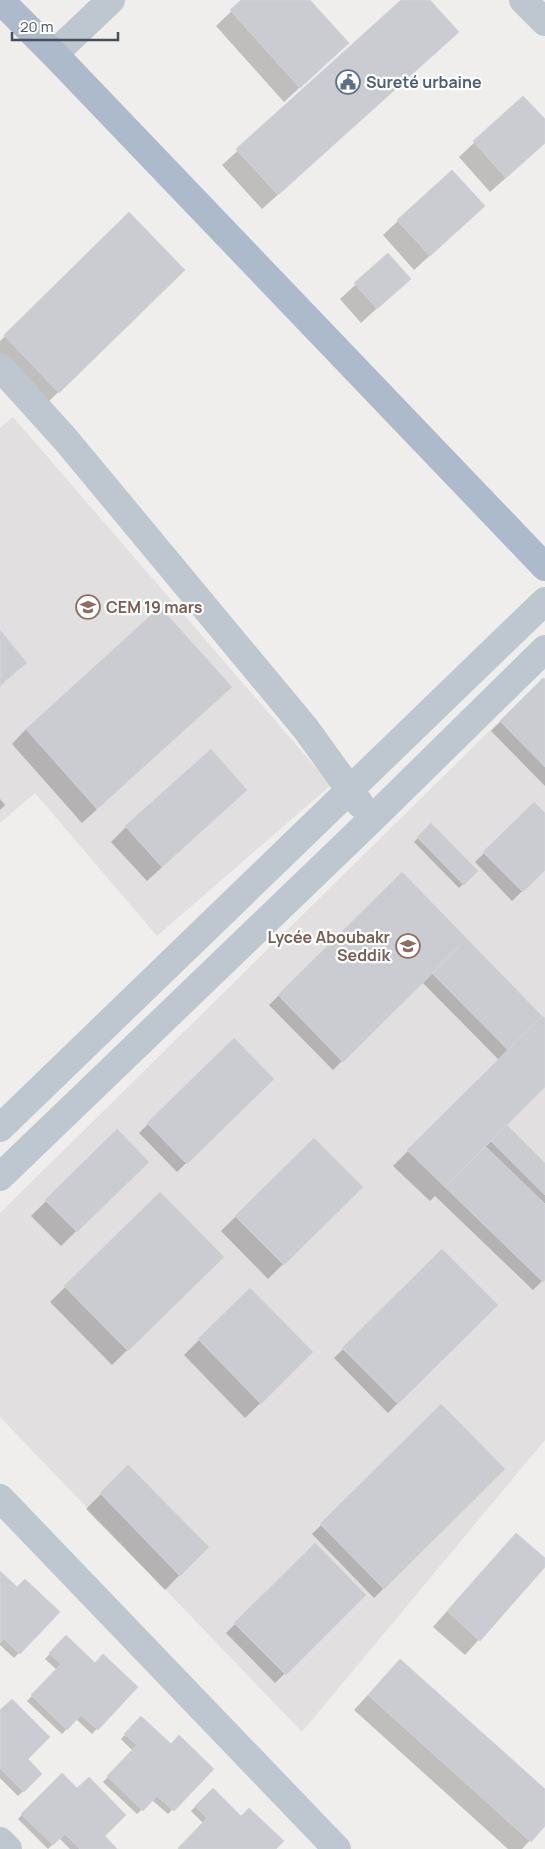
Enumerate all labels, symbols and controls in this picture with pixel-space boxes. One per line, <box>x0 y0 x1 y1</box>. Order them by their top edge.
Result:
scale bar <box>12 10 119 42</box>
text: 20 m <box>20 16 53 37</box>
public building icon: Sureté urbaine <box>335 69 361 95</box>
place label: Sureté urbaine <box>366 71 482 93</box>
school or university icon: CEM 19 mars <box>75 594 101 620</box>
place label: CEM 19 mars <box>106 596 203 618</box>
place label: Lycée Aboubakr Seddik <box>267 926 390 966</box>
school or university icon: Lycée Aboubakr Seddik <box>395 933 421 959</box>

